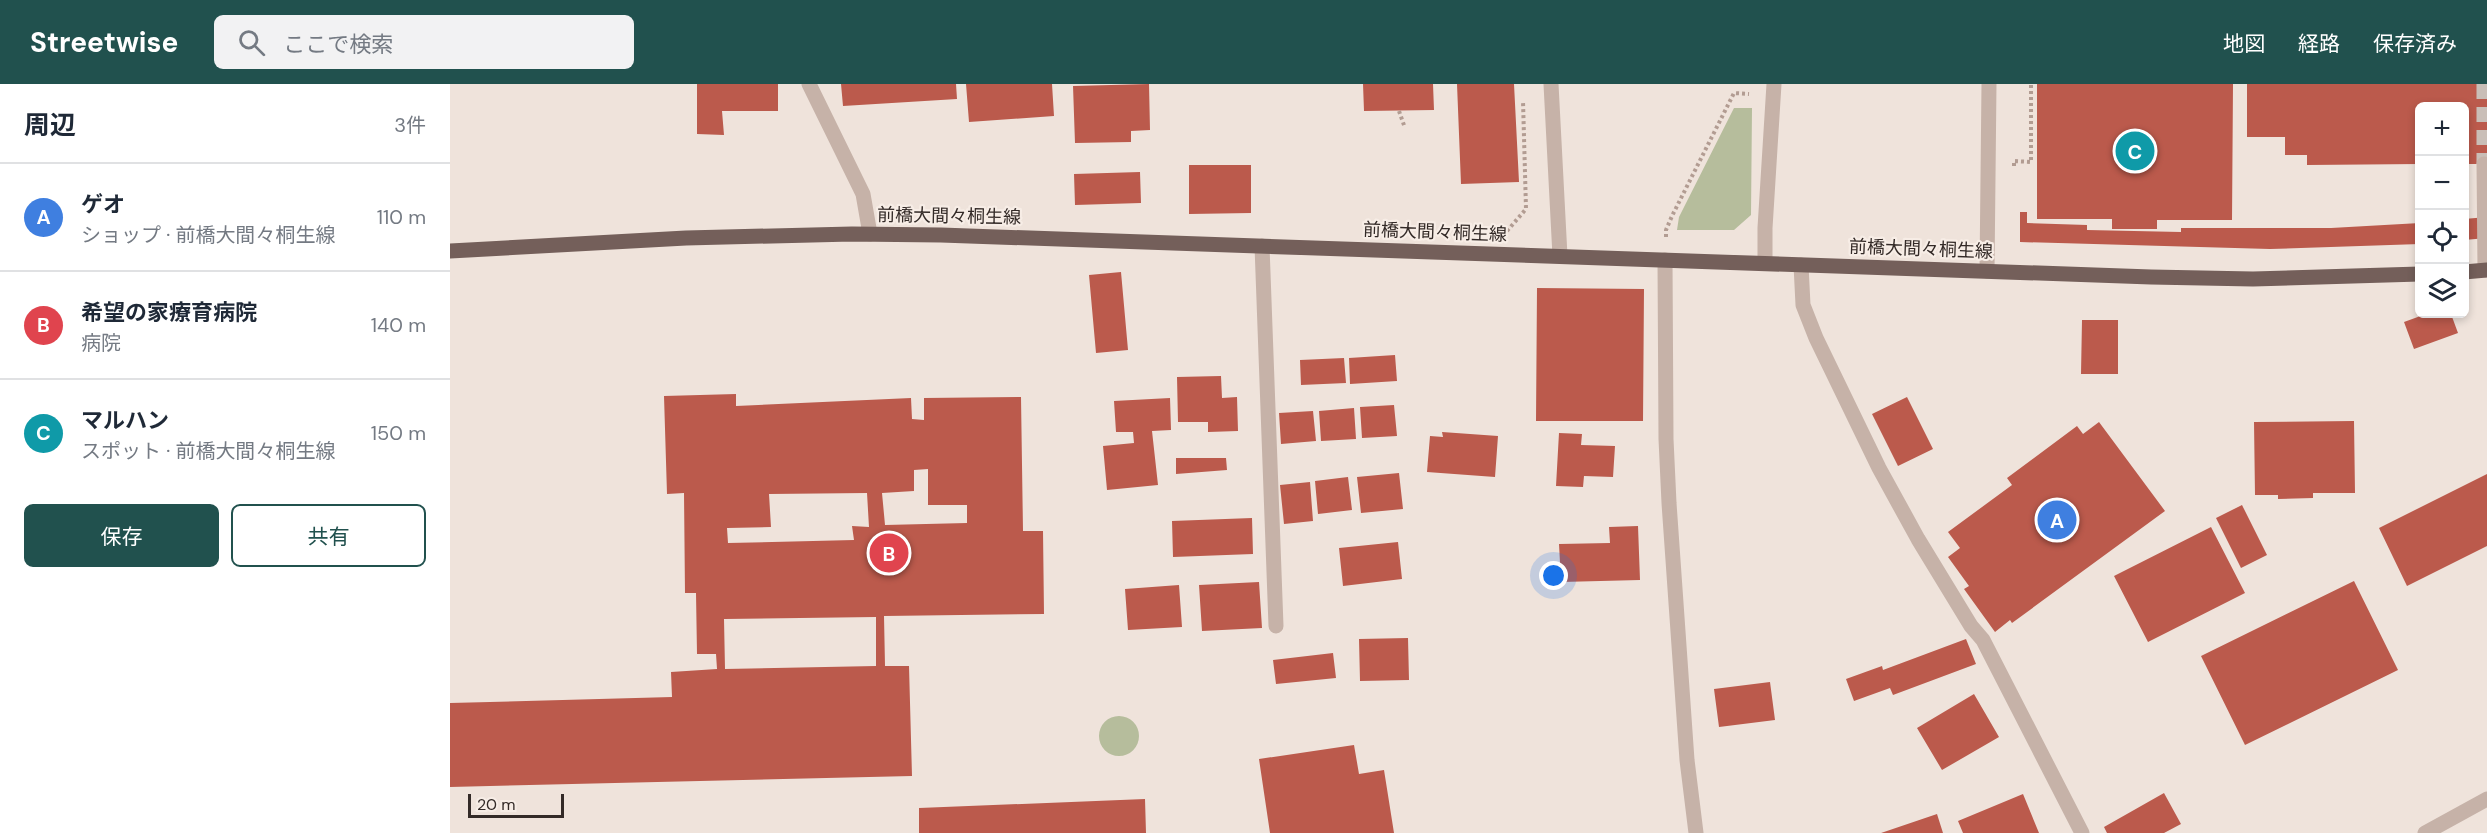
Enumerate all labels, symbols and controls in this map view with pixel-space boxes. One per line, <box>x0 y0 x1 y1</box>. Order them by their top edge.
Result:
search box <box>214 15 634 69</box>
text: Streetwise <box>30 24 178 61</box>
icon: search <box>235 26 268 59</box>
text: ここで検索 <box>283 30 393 59</box>
text: 地図 <box>2223 30 2265 58</box>
text: 経路 <box>2298 30 2340 58</box>
text: 保存済み <box>2373 30 2457 58</box>
map controls <box>2415 102 2469 318</box>
button: + <box>2415 102 2469 156</box>
text: 周辺 <box>24 108 76 142</box>
text: 3件 <box>394 112 426 138</box>
pin: C <box>2116 128 2154 174</box>
button: − <box>2415 156 2469 210</box>
text: ゲオ <box>81 190 125 219</box>
street label: 前橋大間々桐生線 <box>877 203 1021 229</box>
text: A <box>36 204 51 230</box>
text: 110 m <box>377 204 426 230</box>
button: locate <box>2415 210 2469 264</box>
street label: 前橋大間々桐生線 <box>1363 217 1507 247</box>
text: ショップ · 前橋大間々桐生線 <box>81 222 336 248</box>
street label: 前橋大間々桐生線 <box>1849 234 1993 264</box>
button: layers <box>2415 264 2469 318</box>
text: 希望の家療育病院 <box>81 298 257 327</box>
text: B <box>37 312 50 338</box>
text: 140 m <box>371 312 426 338</box>
text: 病院 <box>81 330 121 356</box>
text: マルハン <box>81 406 169 435</box>
text: C <box>36 420 51 446</box>
text: 150 m <box>371 420 426 446</box>
text: スポット · 前橋大間々桐生線 <box>81 438 336 464</box>
pin: A <box>2038 498 2076 542</box>
button: 保存 <box>24 504 219 567</box>
button: 共有 <box>231 504 426 567</box>
pin: B <box>870 530 908 576</box>
your location <box>1539 561 1568 590</box>
scale bar <box>468 791 564 818</box>
text: 20 m <box>477 794 516 815</box>

